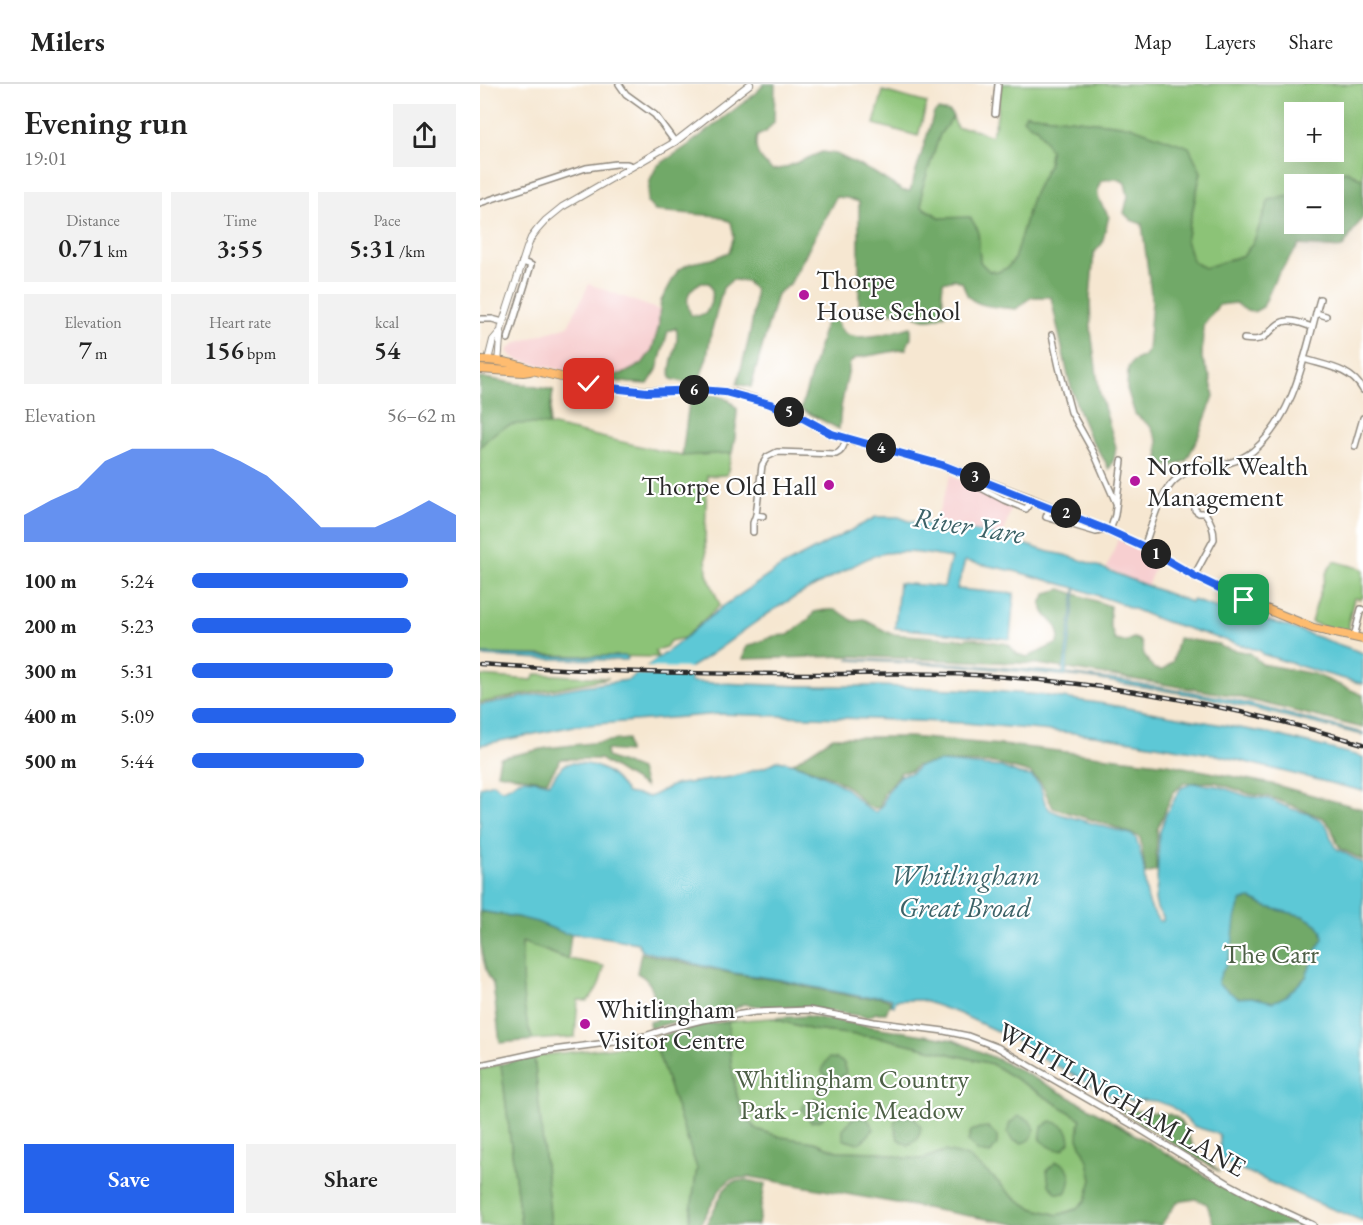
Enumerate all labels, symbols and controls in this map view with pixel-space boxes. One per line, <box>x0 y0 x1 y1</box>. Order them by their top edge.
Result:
text: Milers <box>30 23 105 59</box>
text: Map <box>1134 28 1172 55</box>
text: Layers <box>1205 28 1256 55</box>
text: Share <box>1289 28 1333 55</box>
text: Evening run <box>24 101 188 144</box>
map controls <box>1284 102 1344 234</box>
button: + <box>1284 102 1344 162</box>
button: share <box>393 104 456 167</box>
text: 19:01 <box>24 145 67 171</box>
button: − <box>1284 174 1344 234</box>
text: Distance <box>66 210 120 231</box>
text: Time <box>223 210 257 231</box>
text: Pace <box>374 210 400 231</box>
text: 0.71 <box>58 231 105 265</box>
text: 3:55 <box>216 231 264 265</box>
text: 5:31 <box>349 231 396 265</box>
text: km <box>105 241 128 262</box>
text: /km <box>396 241 425 262</box>
place label: Thorpe House School <box>816 262 960 328</box>
marker: Thorpe House School <box>797 288 811 302</box>
text: Elevation <box>64 312 122 333</box>
text: Heart rate <box>209 312 271 333</box>
text: kcal <box>375 312 399 333</box>
text: 7 <box>79 333 92 367</box>
text: 156 <box>204 333 244 367</box>
text: 54 <box>374 333 400 367</box>
text: m <box>92 343 108 364</box>
text: bpm <box>244 343 276 364</box>
pin <box>563 358 614 409</box>
icon: check <box>572 367 605 400</box>
pin: 6 <box>679 375 709 405</box>
text: 6 <box>690 379 698 400</box>
pin: 5 <box>774 397 804 427</box>
text: 5 <box>785 401 793 422</box>
text: Elevation <box>24 402 96 428</box>
text: 56–62 m <box>387 402 456 428</box>
pin: 4 <box>866 433 896 463</box>
text: 4 <box>877 437 885 458</box>
place label: Norfolk Wealth Management <box>1147 448 1308 514</box>
pin: 3 <box>960 462 990 492</box>
text: 3 <box>971 466 979 487</box>
place label: Thorpe Old Hall <box>641 468 817 503</box>
marker: Norfolk Wealth Management <box>1128 474 1142 488</box>
marker: Thorpe Old Hall <box>822 478 836 492</box>
water label: River Yare <box>911 498 1028 552</box>
pin: 2 <box>1051 498 1081 528</box>
text: 2 <box>1062 502 1070 523</box>
pin: 1 <box>1141 539 1171 569</box>
text: 1 <box>1152 543 1160 564</box>
text: 100 m <box>24 568 77 594</box>
text: 5:24 <box>120 568 154 594</box>
pin <box>1218 574 1269 625</box>
icon: arrive <box>1227 583 1260 616</box>
text: 200 m <box>24 613 77 639</box>
text: 5:23 <box>120 613 154 639</box>
text: 300 m <box>24 658 77 684</box>
text: 5:31 <box>120 658 154 684</box>
text: 400 m <box>24 703 77 729</box>
text: 5:09 <box>120 703 154 729</box>
text: 500 m <box>24 748 77 774</box>
text: 5:44 <box>120 748 154 774</box>
water label: Whitlingham Great Broad <box>890 857 1040 925</box>
park label: The Carr <box>1223 936 1319 971</box>
place label: Whitlingham Visitor Centre <box>597 991 745 1057</box>
street label: WHITLINGHAM LANE <box>991 1014 1253 1184</box>
marker: Whitlingham Visitor Centre <box>578 1017 592 1031</box>
park label: Whitlingham Country Park - Picnic Meadow <box>735 1061 969 1127</box>
button: Save <box>24 1144 234 1213</box>
button: Share <box>246 1144 456 1213</box>

